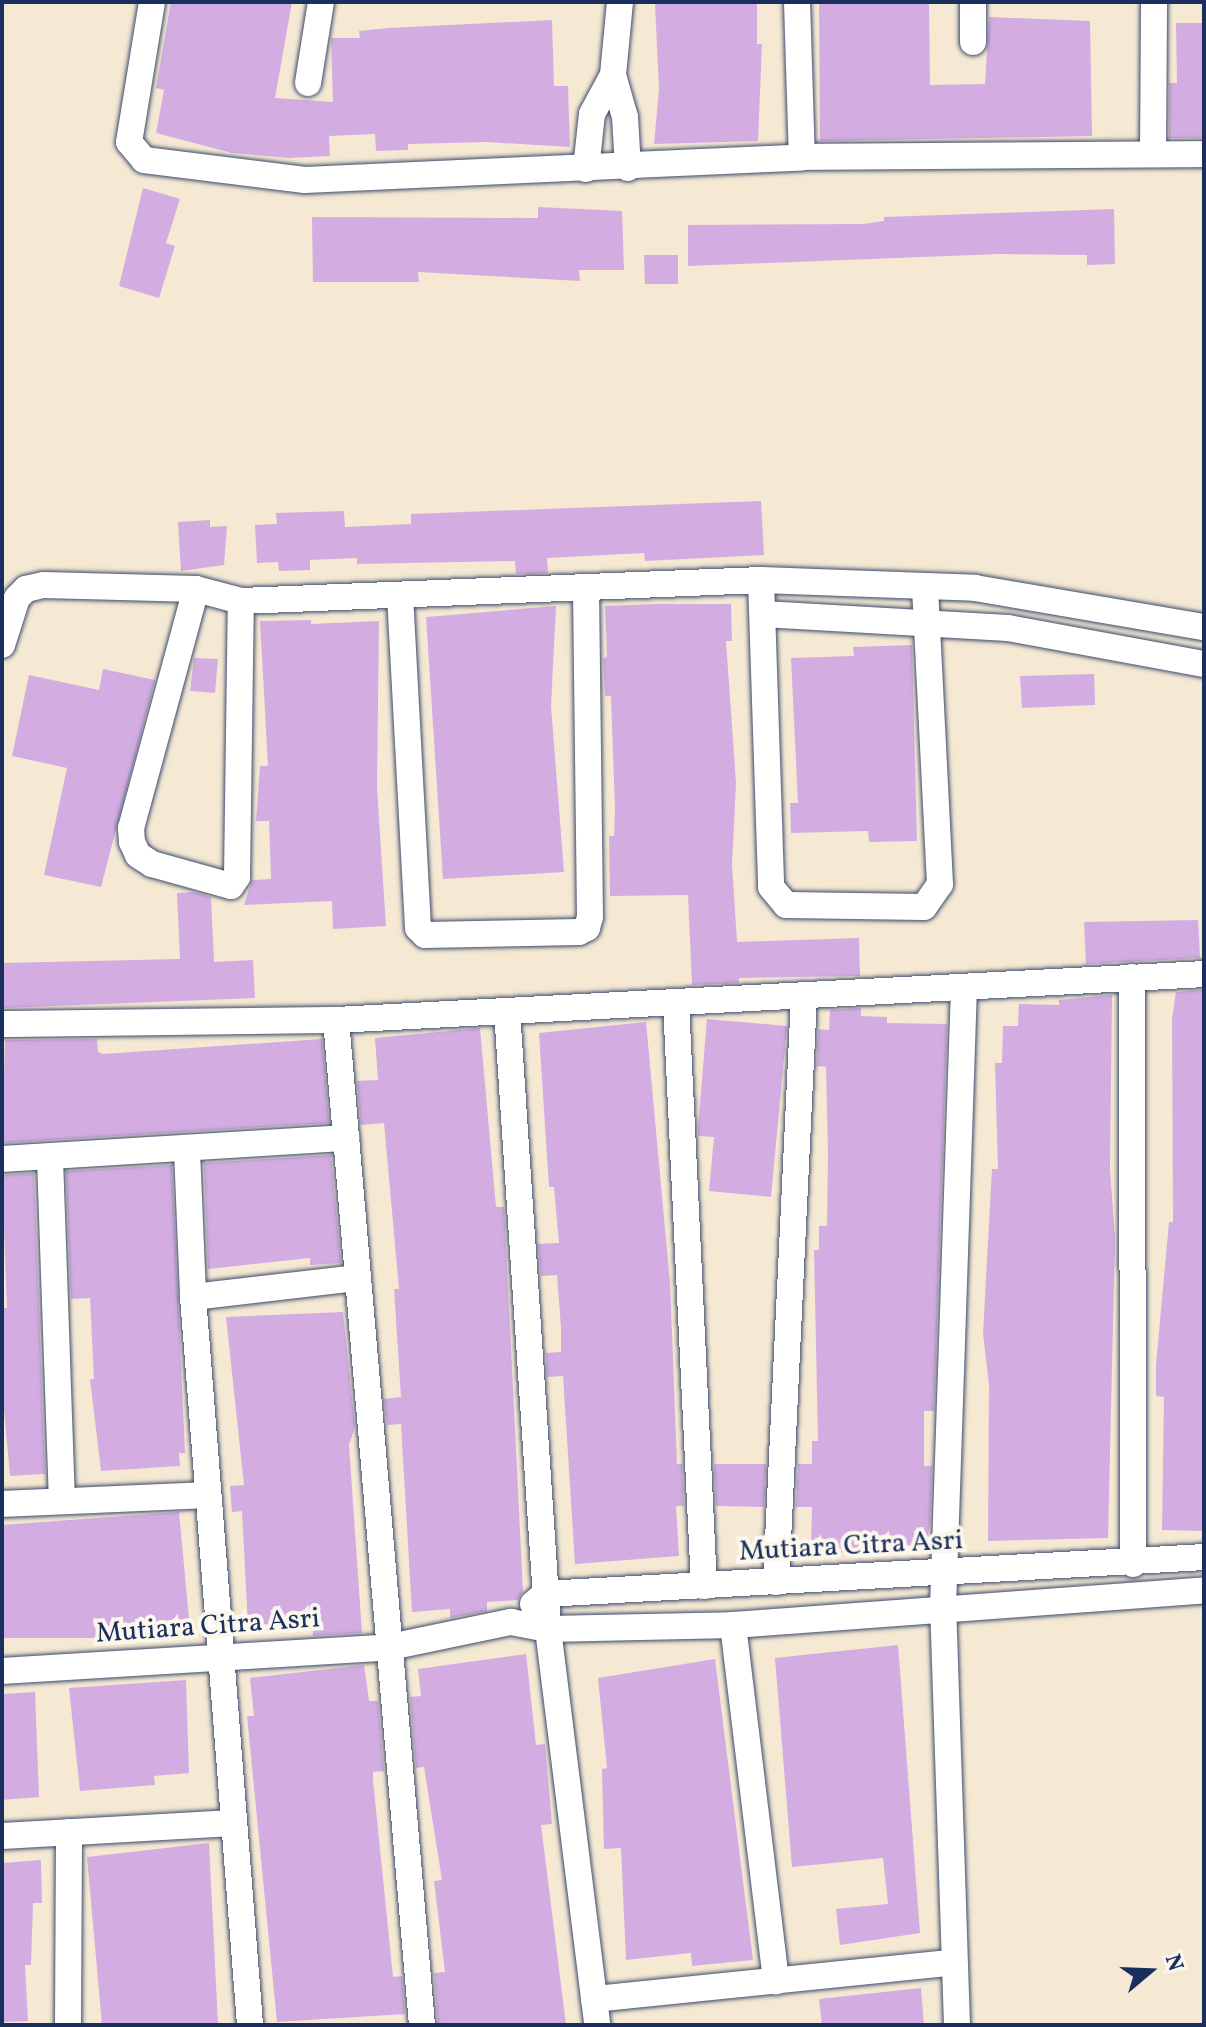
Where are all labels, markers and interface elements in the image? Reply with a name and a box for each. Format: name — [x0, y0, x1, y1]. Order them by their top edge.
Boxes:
street label: Mutiara Citra Asri — [738, 1524, 964, 1570]
street label: Mutiara Citra Asri — [95, 1602, 321, 1652]
north arrow — [1110, 1931, 1190, 2011]
text: N — [1156, 1950, 1190, 1976]

